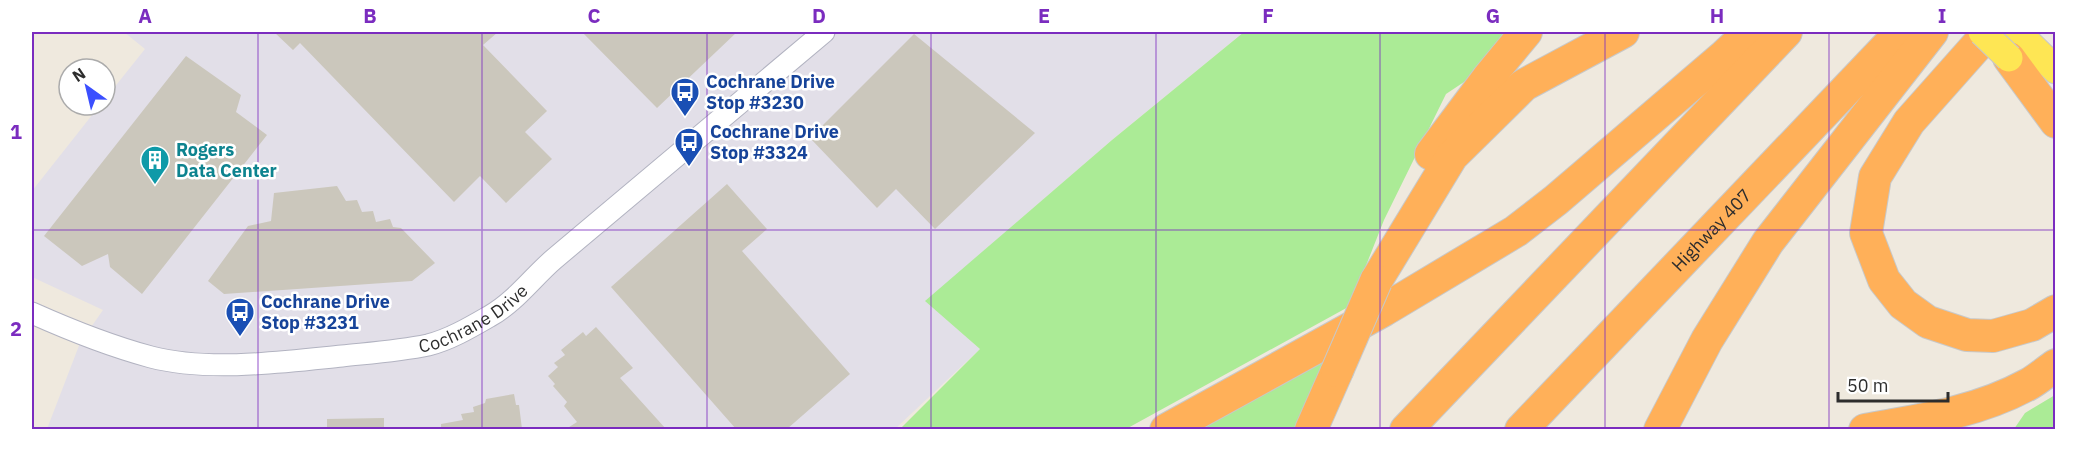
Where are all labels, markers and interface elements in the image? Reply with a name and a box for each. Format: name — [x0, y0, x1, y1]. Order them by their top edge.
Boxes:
text: A — [138, 2, 152, 29]
text: B — [363, 2, 377, 29]
text: C — [587, 2, 601, 29]
text: D — [812, 2, 826, 29]
text: E — [1038, 2, 1050, 29]
text: F — [1262, 2, 1274, 29]
text: G — [1486, 2, 1500, 29]
text: H — [1710, 2, 1724, 29]
text: I — [1938, 2, 1946, 29]
north arrow — [57, 57, 117, 117]
text: N — [68, 63, 89, 86]
place label: Cochrane Drive Stop #3230 — [706, 70, 835, 114]
bus stop icon: Cochrane Drive Stop #3230 — [669, 76, 701, 118]
text: 1 — [10, 118, 22, 145]
place label: Cochrane Drive Stop #3324 — [710, 120, 839, 164]
bus stop icon: Cochrane Drive Stop #3324 — [673, 126, 705, 168]
place label: Rogers Data Center — [176, 138, 277, 182]
building icon: Rogers Data Center — [139, 144, 171, 186]
street label: Highway 407 — [1666, 184, 1756, 276]
street label: Cochrane Drive — [417, 279, 533, 358]
place label: Cochrane Drive Stop #3231 — [261, 290, 390, 334]
bus stop icon: Cochrane Drive Stop #3231 — [224, 296, 256, 338]
text: 2 — [10, 315, 22, 342]
scale bar — [1838, 365, 1948, 403]
text: 50 m — [1847, 374, 1889, 397]

